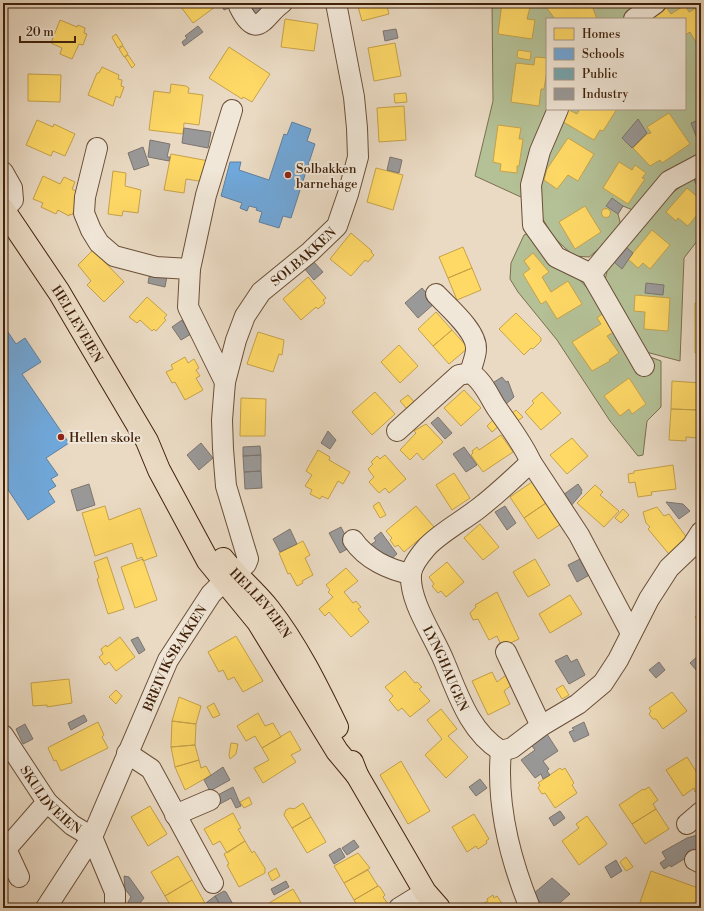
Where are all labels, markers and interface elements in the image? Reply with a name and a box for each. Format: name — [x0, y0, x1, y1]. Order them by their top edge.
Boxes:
scale bar — [20, 18, 75, 44]
legend — [546, 18, 686, 110]
text: 20 m — [26, 25, 54, 40]
text: Homes — [582, 27, 620, 42]
text: Schools — [582, 47, 624, 62]
text: Public — [582, 67, 618, 82]
text: Industry — [582, 87, 629, 102]
place label: Solbakken barnehage — [296, 161, 358, 192]
marker: Solbakken barnehage — [283, 170, 293, 180]
street label: SOLBAKKEN — [268, 224, 340, 290]
street label: HELLEVEIEN — [48, 283, 106, 366]
place label: Hellen skole — [69, 430, 141, 446]
marker: Hellen skole — [56, 432, 66, 442]
street label: HELLEVEIEN — [226, 565, 294, 642]
street label: BREIVIKSBAKKEN — [140, 602, 211, 715]
street label: LYNGHAUGEN — [419, 623, 472, 714]
street label: SKULDVEIEN — [16, 763, 84, 838]

